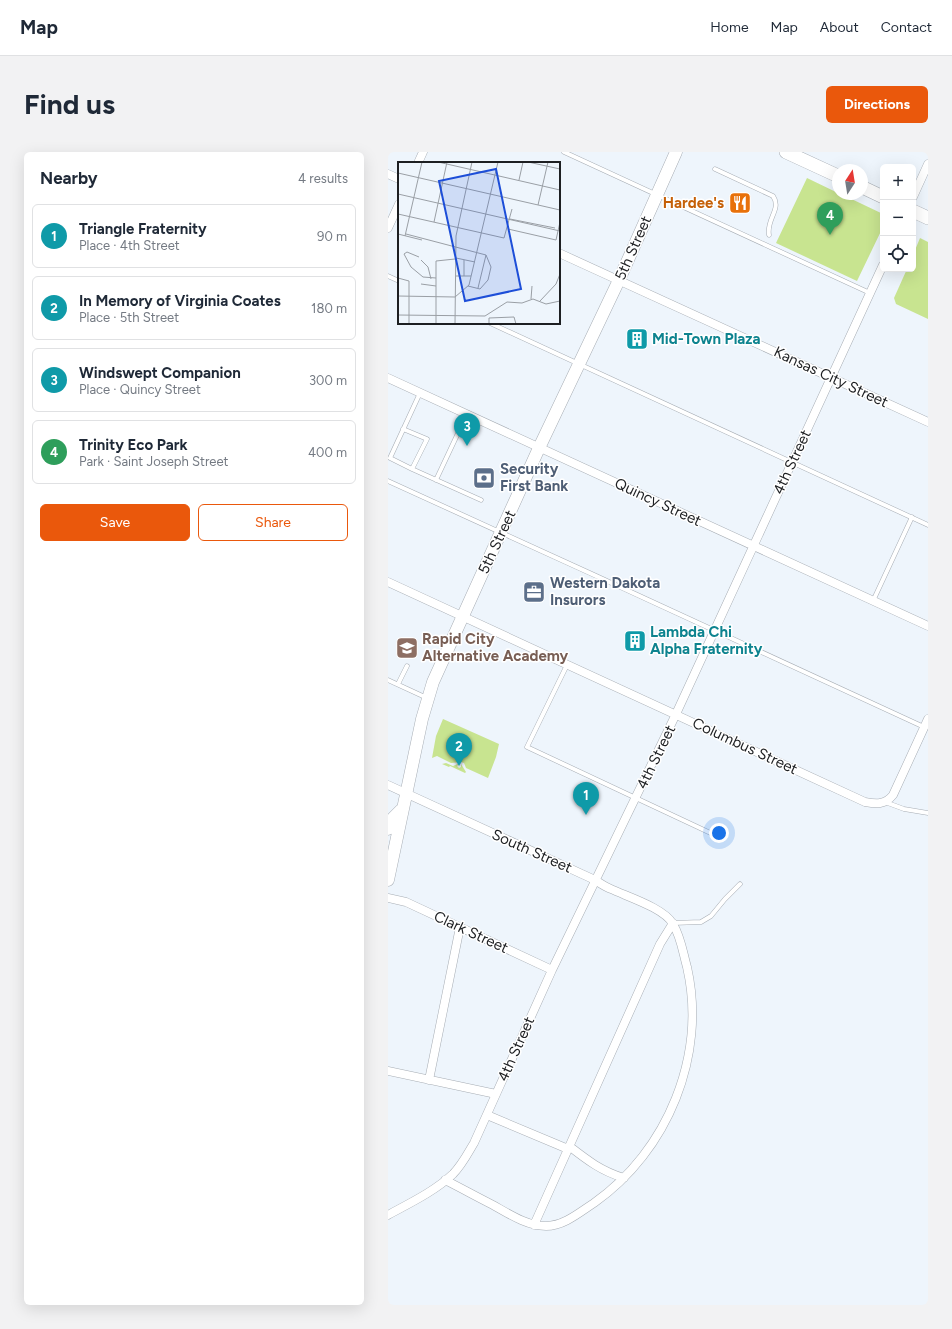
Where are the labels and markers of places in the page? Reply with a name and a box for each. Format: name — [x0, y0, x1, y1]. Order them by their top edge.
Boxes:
restaurant icon: Hardee's — [727, 190, 753, 216]
place label: Hardee's — [663, 194, 724, 212]
pin: 4 — [817, 202, 843, 235]
building icon: Mid-Town Plaza — [624, 326, 650, 352]
place label: Mid-Town Plaza — [652, 330, 760, 348]
pin: 3 — [454, 413, 480, 446]
place label: Security First Bank — [500, 460, 568, 495]
bank icon: Security First Bank — [471, 465, 497, 491]
place label: Western Dakota Insurors — [550, 574, 660, 609]
office icon: Western Dakota Insurors — [521, 579, 547, 605]
place label: Lambda Chi Alpha Fraternity — [650, 623, 763, 658]
building icon: Lambda Chi Alpha Fraternity — [622, 628, 648, 654]
place label: Rapid City Alternative Academy — [422, 630, 569, 665]
school or university icon: Rapid City Alternative Academy — [394, 635, 420, 661]
pin: 2 — [446, 733, 472, 766]
pin: 1 — [573, 782, 599, 815]

